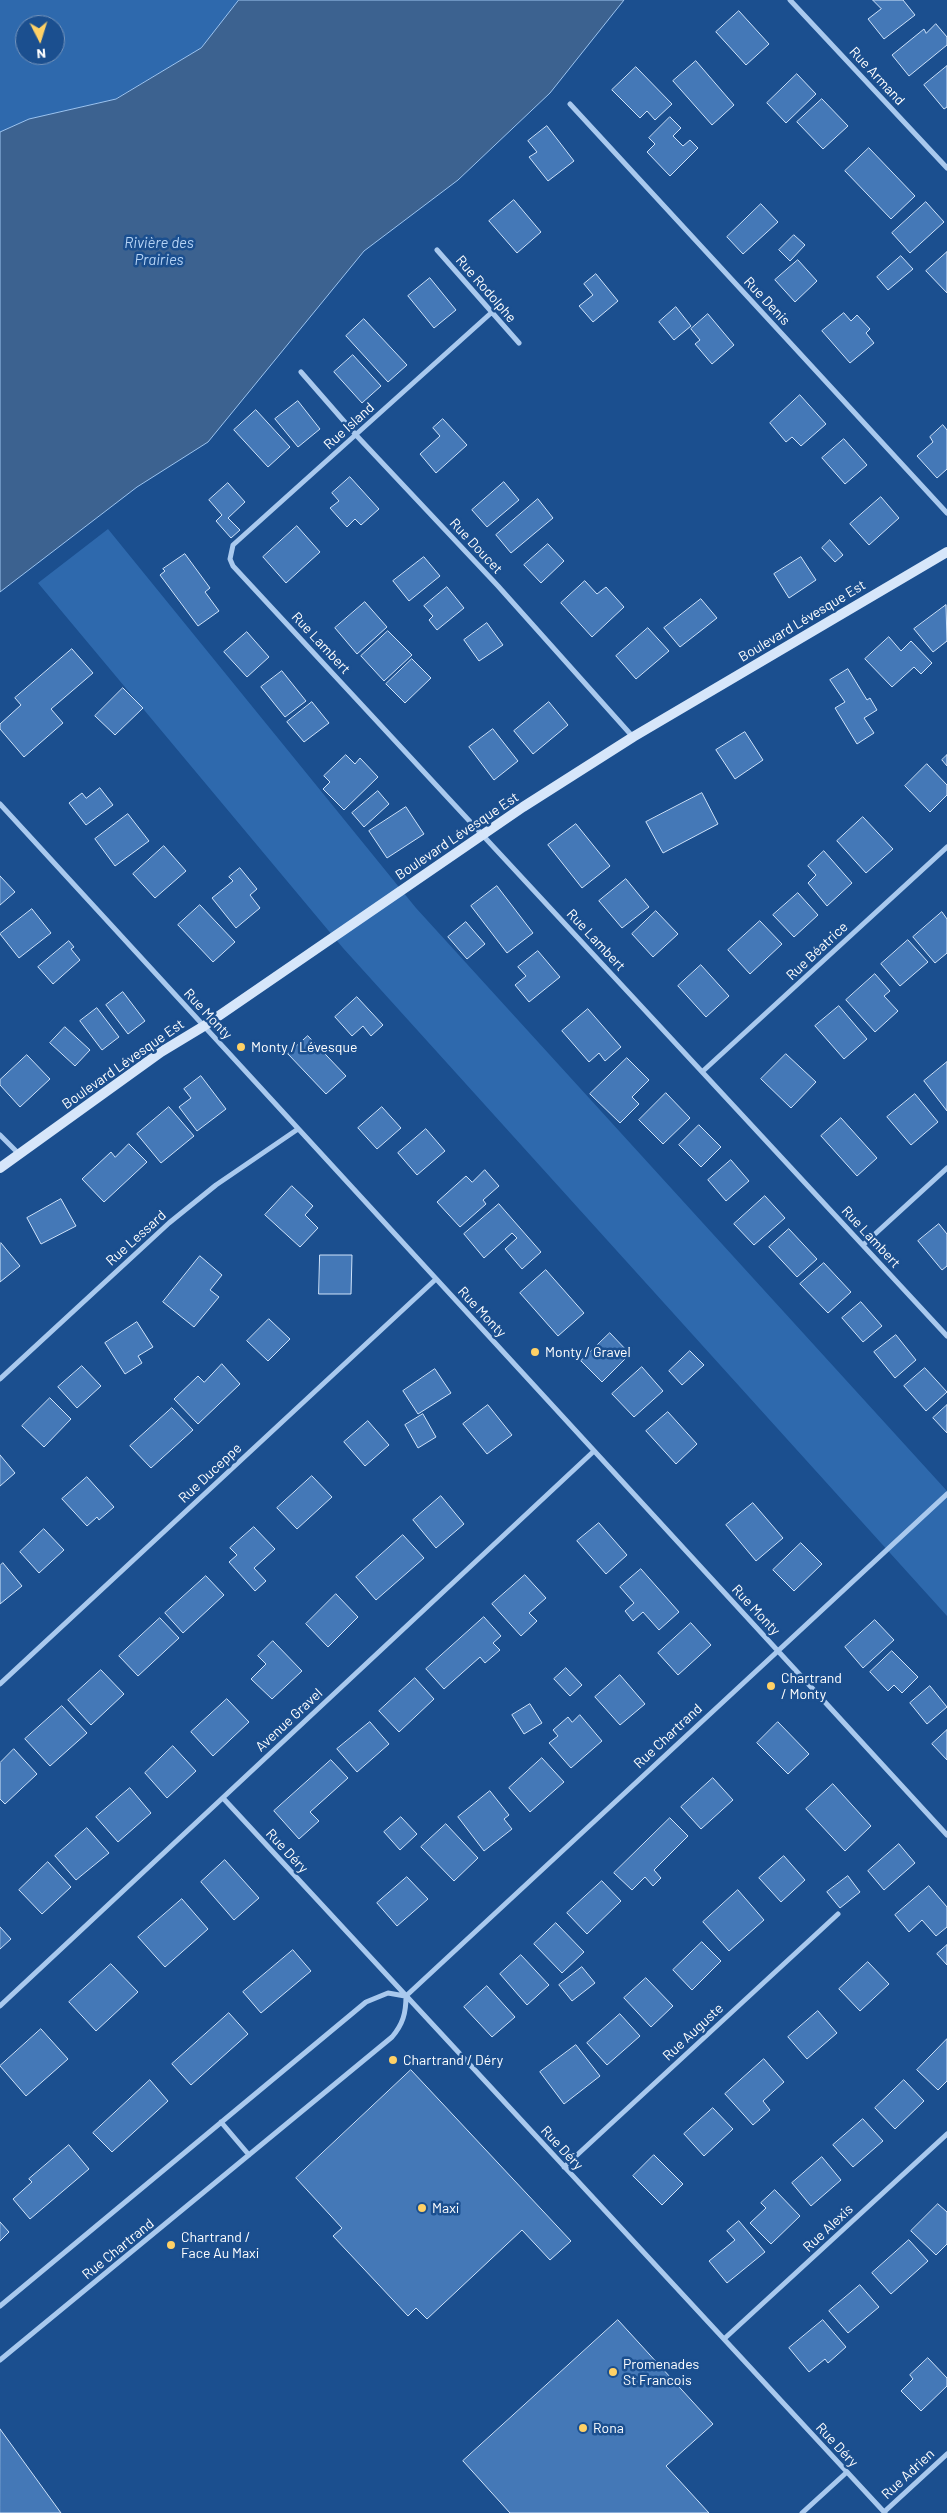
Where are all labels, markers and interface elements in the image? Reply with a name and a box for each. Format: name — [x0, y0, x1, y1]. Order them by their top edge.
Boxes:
north arrow — [15, 15, 65, 65]
street label: Rue Armand — [846, 43, 908, 109]
text: N — [36, 46, 47, 63]
water label: Rivière des Prairies — [124, 234, 194, 269]
street label: Rue Rodolphe — [452, 252, 520, 326]
street label: Rue Denis — [740, 273, 794, 329]
street label: Rue Island — [320, 399, 378, 453]
street label: Rue Doucet — [446, 515, 506, 577]
street label: Boulevard Lévesque Est — [736, 576, 868, 666]
street label: Rue Lambert — [288, 609, 354, 677]
street label: Boulevard Lévesque Est — [392, 788, 522, 884]
street label: Rue Lambert — [563, 906, 629, 974]
street label: Rue Béatrice — [783, 918, 851, 984]
street label: Rue Monty — [180, 985, 236, 1043]
street label: Boulevard Lévesque Est — [59, 1016, 187, 1112]
place label: Monty / Lévesque — [251, 1039, 357, 1055]
marker: Monty / Lévesque — [235, 1041, 247, 1053]
street label: Rue Lambert — [838, 1203, 904, 1271]
street label: Rue Lessard — [103, 1207, 169, 1269]
street label: Rue Monty — [454, 1283, 510, 1341]
place label: Monty / Gravel — [545, 1344, 631, 1360]
marker: Monty / Gravel — [529, 1346, 541, 1358]
street label: Rue Duceppe — [175, 1440, 245, 1506]
street label: Rue Monty — [728, 1581, 784, 1639]
place label: Chartrand / Monty — [781, 1670, 842, 1702]
marker: Chartrand / Monty — [765, 1680, 777, 1692]
street label: Avenue Gravel — [252, 1685, 326, 1755]
street label: Rue Chartrand — [630, 1700, 706, 1772]
street label: Rue Déry — [262, 1825, 312, 1877]
street label: Rue Auguste — [659, 2000, 727, 2064]
place label: Chartrand / Déry — [403, 2052, 503, 2068]
marker: Chartrand / Déry — [387, 2054, 399, 2066]
street label: Rue Déry — [537, 2122, 587, 2174]
place label: Maxi — [432, 2200, 459, 2216]
street label: Rue Alexis — [799, 2201, 857, 2255]
marker: Maxi — [416, 2202, 428, 2214]
street label: Rue Chartrand — [79, 2215, 157, 2283]
place label: Chartrand / Face Au Maxi — [181, 2229, 259, 2262]
marker: Chartrand / Face Au Maxi — [165, 2239, 177, 2251]
place label: Promenades St Francois — [623, 2356, 699, 2388]
marker: Promenades St Francois — [607, 2366, 619, 2378]
street label: Rue Déry — [812, 2419, 862, 2471]
place label: Rona — [593, 2420, 624, 2436]
marker: Rona — [577, 2422, 589, 2434]
street label: Rue Adrien — [878, 2445, 938, 2503]

